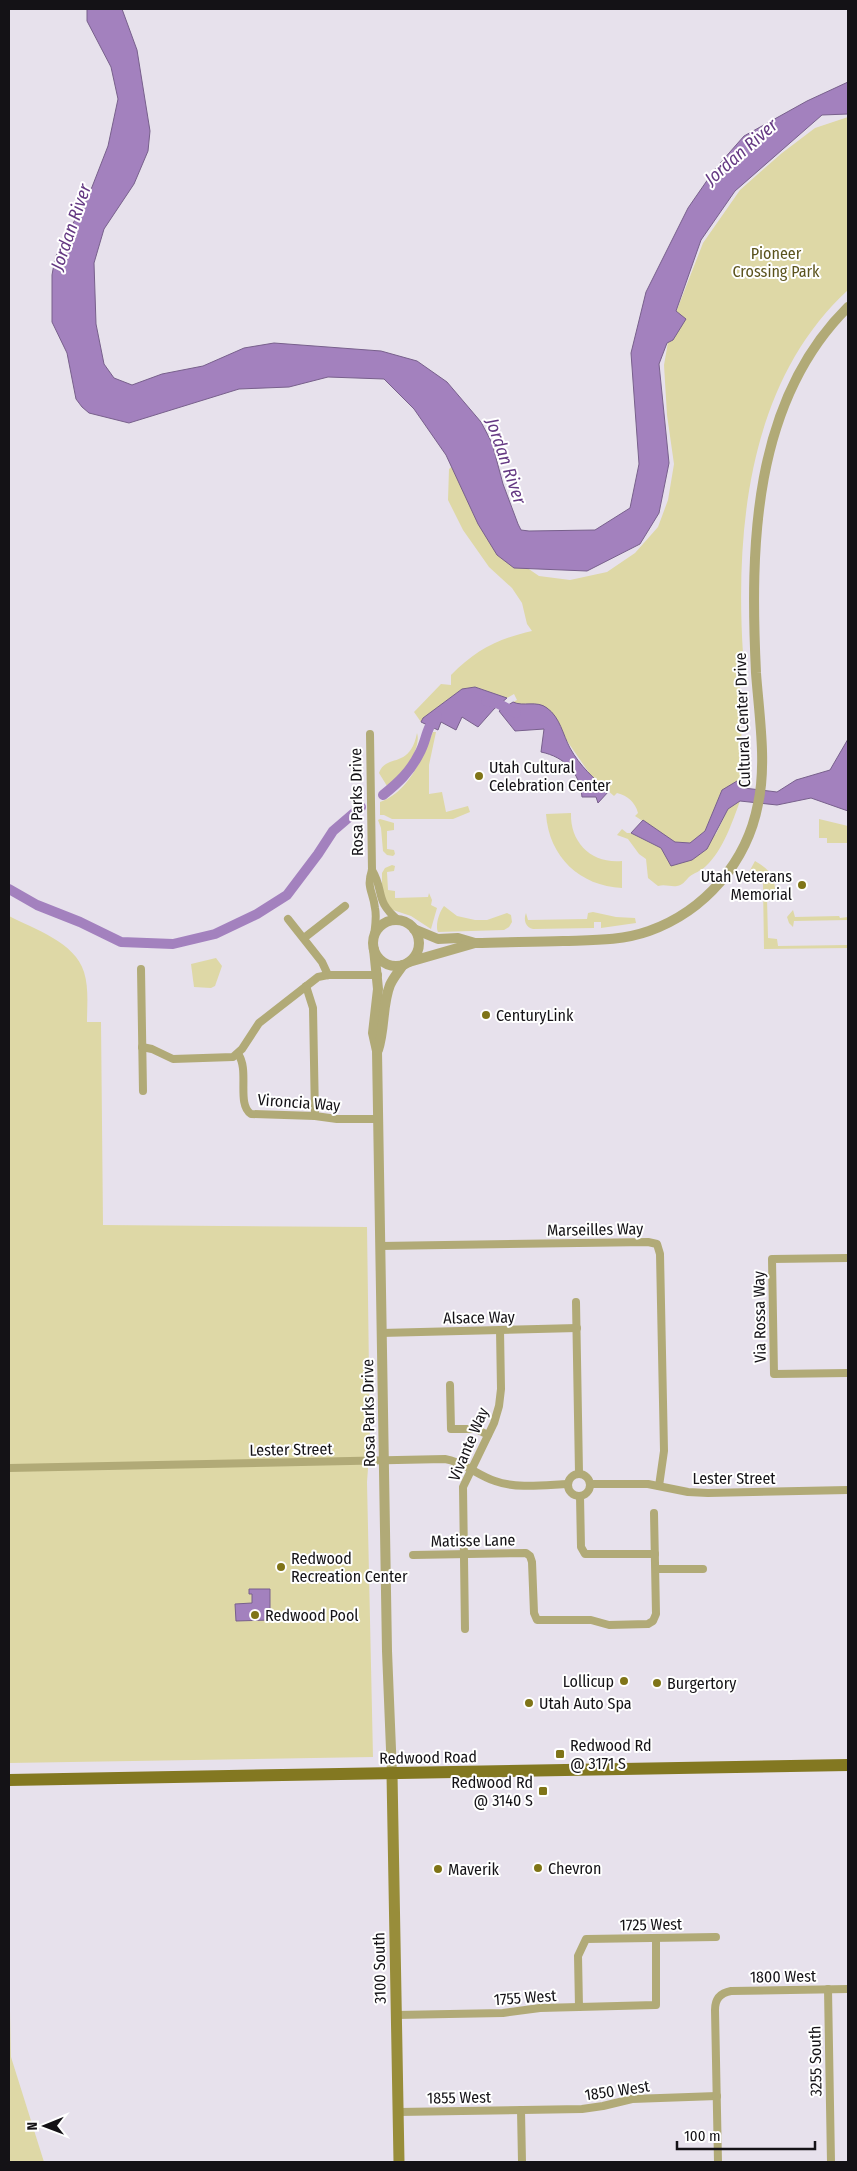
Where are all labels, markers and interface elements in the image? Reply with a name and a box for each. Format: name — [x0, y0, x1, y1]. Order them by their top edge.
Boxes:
water label: Jordan River — [699, 114, 783, 190]
water label: Jordan River — [46, 180, 96, 274]
park label: Pioneer Crossing Park — [732, 244, 820, 281]
water label: Jordan River — [481, 414, 531, 508]
street label: Cultural Center Drive — [731, 652, 754, 788]
street label: Rosa Parks Drive — [346, 748, 367, 856]
place label: Utah Cultural Celebration Center — [489, 758, 611, 795]
marker: Utah Cultural Celebration Center — [473, 770, 485, 782]
place label: Utah Veterans Memorial — [701, 867, 792, 904]
marker: Utah Veterans Memorial — [796, 879, 808, 891]
place label: CenturyLink — [496, 1006, 574, 1025]
marker: CenturyLink — [480, 1009, 492, 1021]
street label: Vironcia Way — [257, 1090, 342, 1115]
street label: Marseilles Way — [547, 1219, 644, 1240]
street label: Via Rossa Way — [749, 1270, 770, 1363]
street label: Alsace Way — [443, 1307, 516, 1328]
street label: Rosa Parks Drive — [358, 1359, 379, 1467]
street label: Vivante Way — [444, 1404, 493, 1484]
street label: Lester Street — [249, 1439, 333, 1460]
street label: Lester Street — [692, 1469, 776, 1488]
street label: Matisse Lane — [430, 1530, 516, 1551]
place label: Redwood Recreation Center — [291, 1549, 408, 1586]
marker: Redwood Recreation Center — [275, 1561, 287, 1573]
place label: Redwood Pool — [265, 1606, 359, 1625]
marker: Redwood Pool — [249, 1609, 261, 1621]
place label: Lollicup — [563, 1672, 614, 1691]
place label: Burgertory — [667, 1674, 737, 1693]
marker: Lollicup — [618, 1675, 630, 1687]
marker: Burgertory — [651, 1677, 663, 1689]
place label: Utah Auto Spa — [539, 1694, 632, 1713]
marker: Utah Auto Spa — [523, 1697, 535, 1709]
place label: Redwood Rd @ 3171 S — [570, 1736, 652, 1773]
street label: Redwood Road — [379, 1747, 477, 1768]
marker: Redwood Rd @ 3171 S — [554, 1748, 566, 1760]
place label: Redwood Rd @ 3140 S — [451, 1773, 533, 1810]
marker: Redwood Rd @ 3140 S — [537, 1785, 549, 1797]
place label: Chevron — [548, 1859, 601, 1878]
place label: Maverik — [448, 1860, 500, 1879]
marker: Chevron — [532, 1862, 544, 1874]
marker: Maverik — [432, 1863, 444, 1875]
street label: 1725 West — [620, 1914, 683, 1935]
street label: 3100 South — [369, 1932, 390, 2004]
street label: 1800 West — [750, 1966, 817, 1987]
street label: 1755 West — [493, 1986, 558, 2009]
street label: 3255 South — [805, 2025, 826, 2097]
street label: 1850 West — [583, 2076, 652, 2104]
street label: 1855 West — [427, 2087, 492, 2108]
north arrow — [20, 2101, 70, 2151]
scale bar — [677, 2118, 814, 2150]
text: N — [24, 2122, 41, 2131]
text: 100 m — [684, 2127, 721, 2145]

